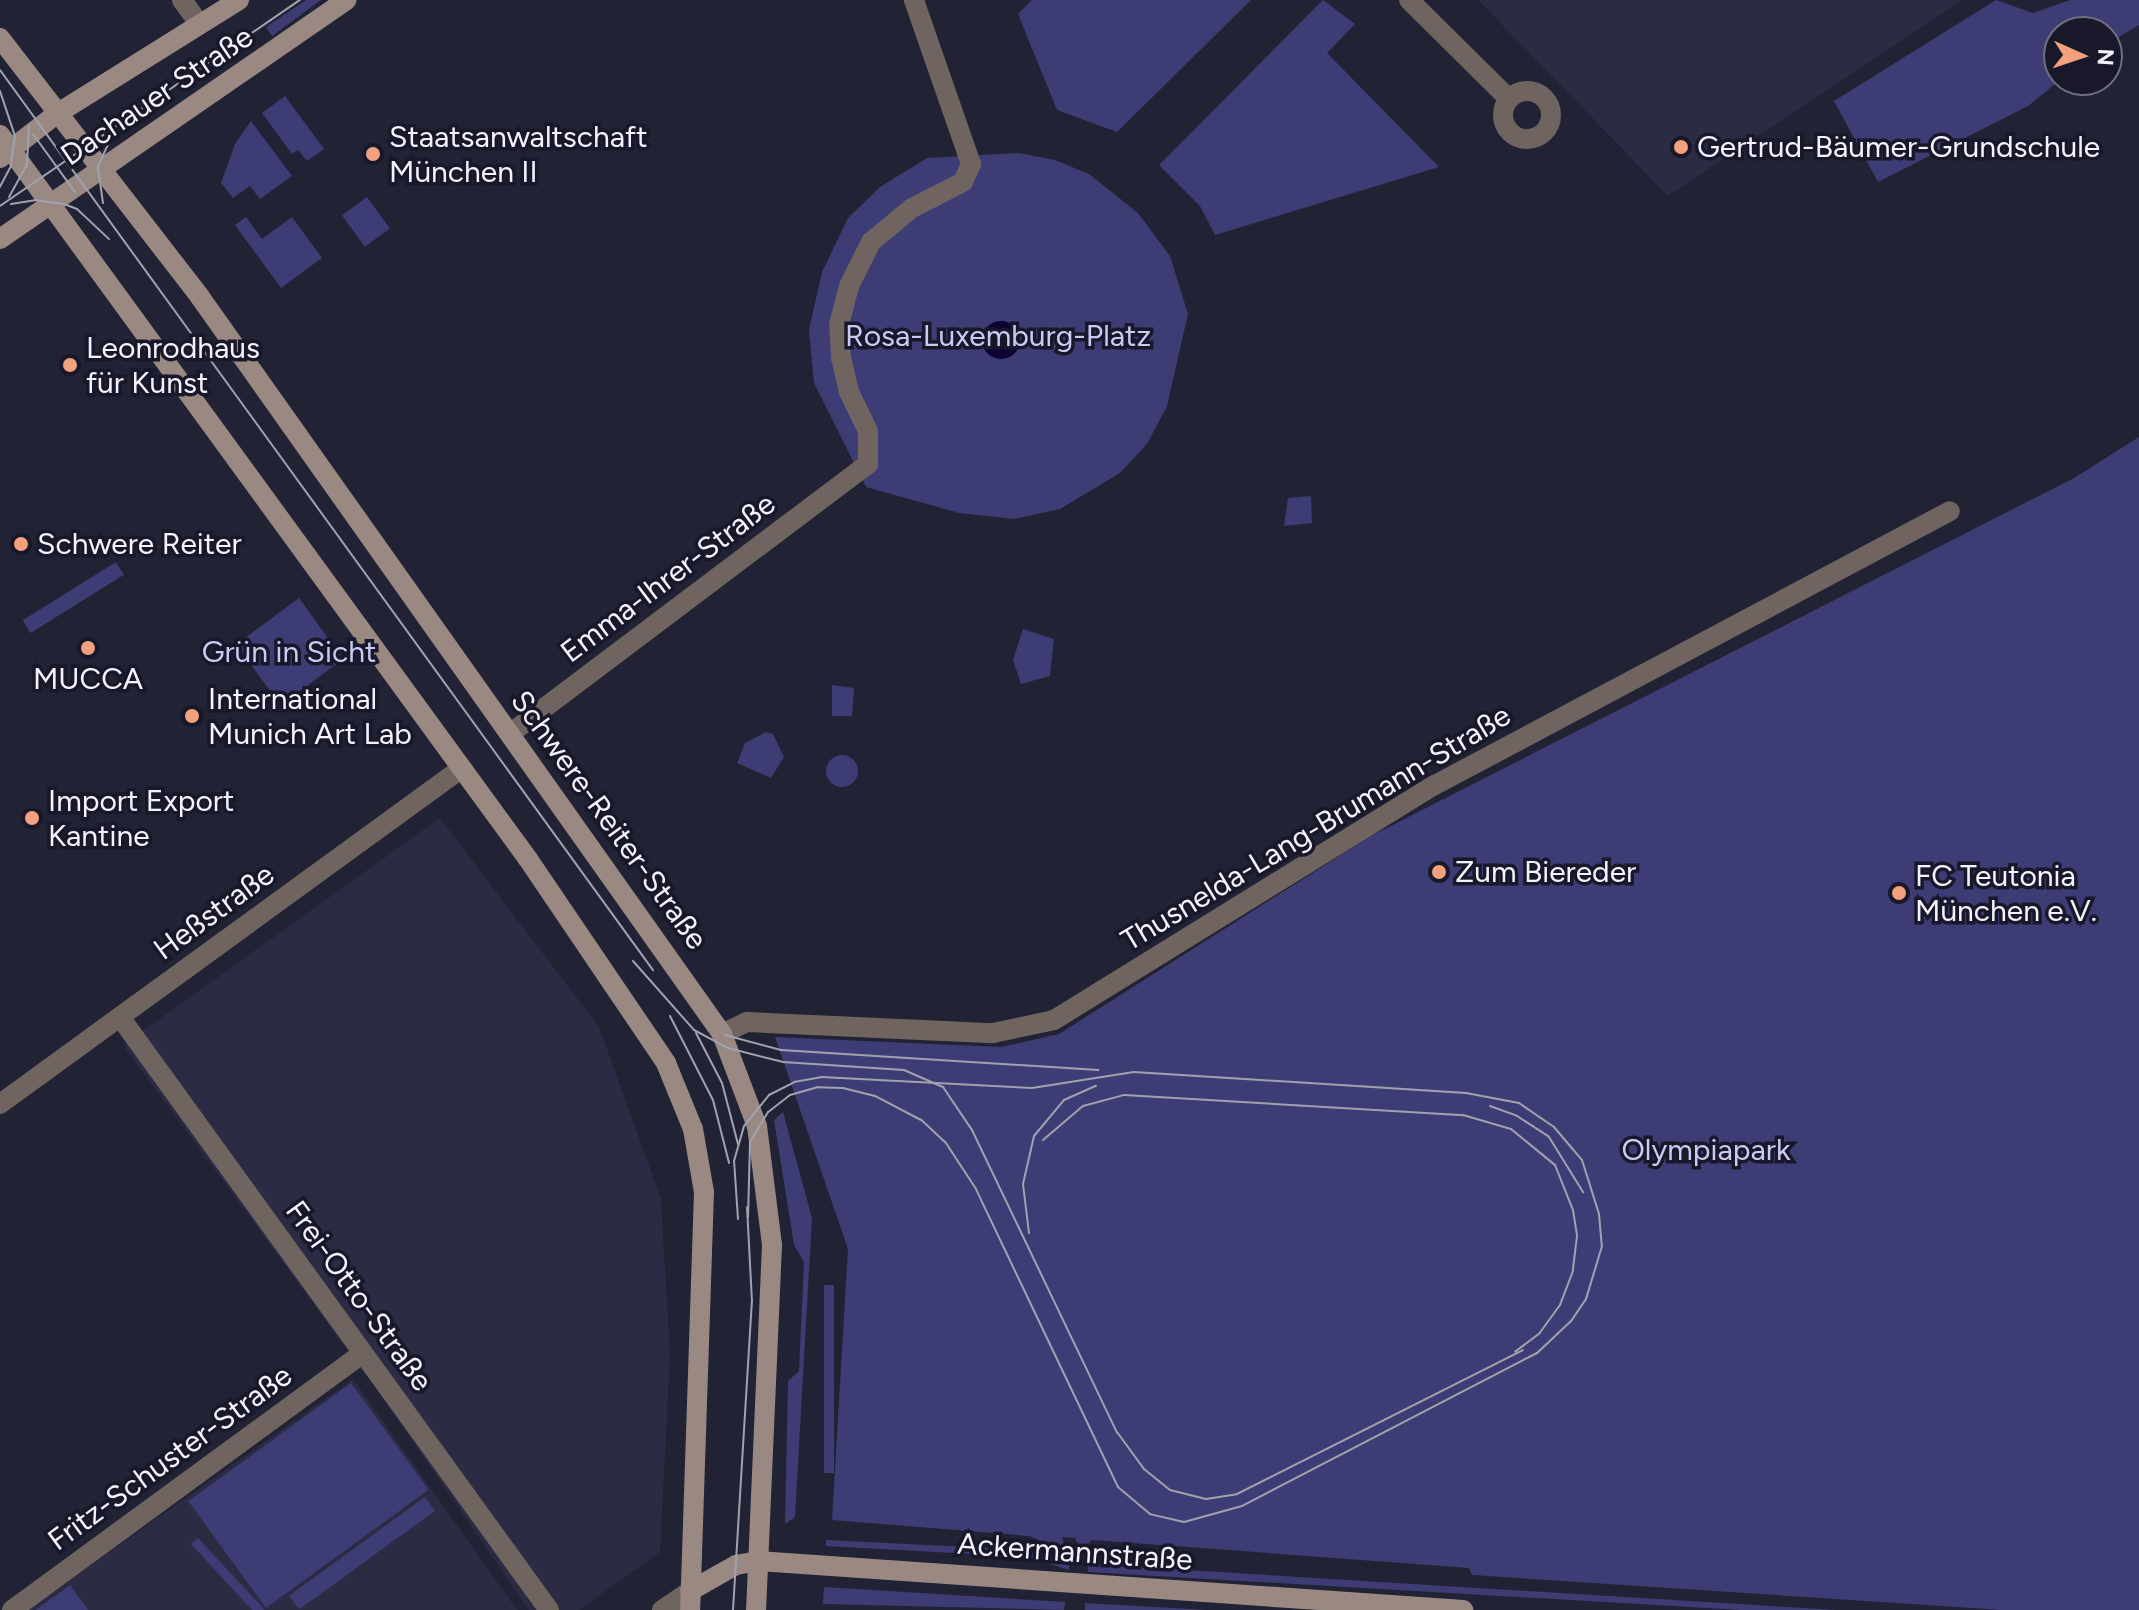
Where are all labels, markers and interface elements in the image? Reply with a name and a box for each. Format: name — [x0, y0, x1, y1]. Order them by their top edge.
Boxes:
north arrow — [2043, 16, 2123, 96]
street label: Dachauer Straße — [54, 19, 260, 173]
text: N — [2092, 48, 2119, 66]
place label: Staatsanwaltschaft München II — [389, 119, 647, 190]
place label: Gertrud-Bäumer-Grundschule — [1697, 129, 2100, 165]
marker: Gertrud-Bäumer-Grundschule — [1672, 138, 1690, 156]
marker: Staatsanwaltschaft München II — [364, 145, 382, 163]
park label: Rosa-Luxemburg-Platz — [845, 318, 1151, 354]
place label: Leonrodhaus für Kunst — [86, 330, 260, 400]
marker: Leonrodhaus für Kunst — [61, 356, 79, 374]
street label: Emma-Ihrer-Straße — [554, 486, 782, 670]
place label: Schwere Reiter — [37, 526, 242, 562]
marker: Schwere Reiter — [12, 535, 30, 553]
park label: Grün in Sicht — [202, 634, 376, 670]
marker: MUCCA — [79, 639, 97, 657]
place label: MUCCA — [33, 661, 143, 697]
place label: International Munich Art Lab — [208, 681, 412, 752]
street label: Schwere-Reiter-Straße — [503, 684, 715, 956]
street label: Thusnelda-Lang-Brumann-Straße — [1115, 697, 1517, 959]
marker: International Munich Art Lab — [183, 707, 201, 725]
place label: Import Export Kantine — [48, 783, 234, 854]
marker: Import Export Kantine — [23, 809, 41, 827]
place label: Zum Biereder — [1455, 854, 1636, 890]
street label: Heßstraße — [147, 856, 281, 968]
place label: FC Teutonia München e.V. — [1915, 858, 2097, 928]
marker: Zum Biereder — [1430, 863, 1448, 881]
marker: FC Teutonia München e.V. — [1890, 884, 1908, 902]
park label: Olympiapark — [1622, 1132, 1790, 1168]
street label: Frei-Otto-Straße — [278, 1194, 440, 1398]
street label: Fritz-Schuster-Straße — [41, 1357, 299, 1559]
street label: Ackermannstraße — [956, 1526, 1194, 1578]

